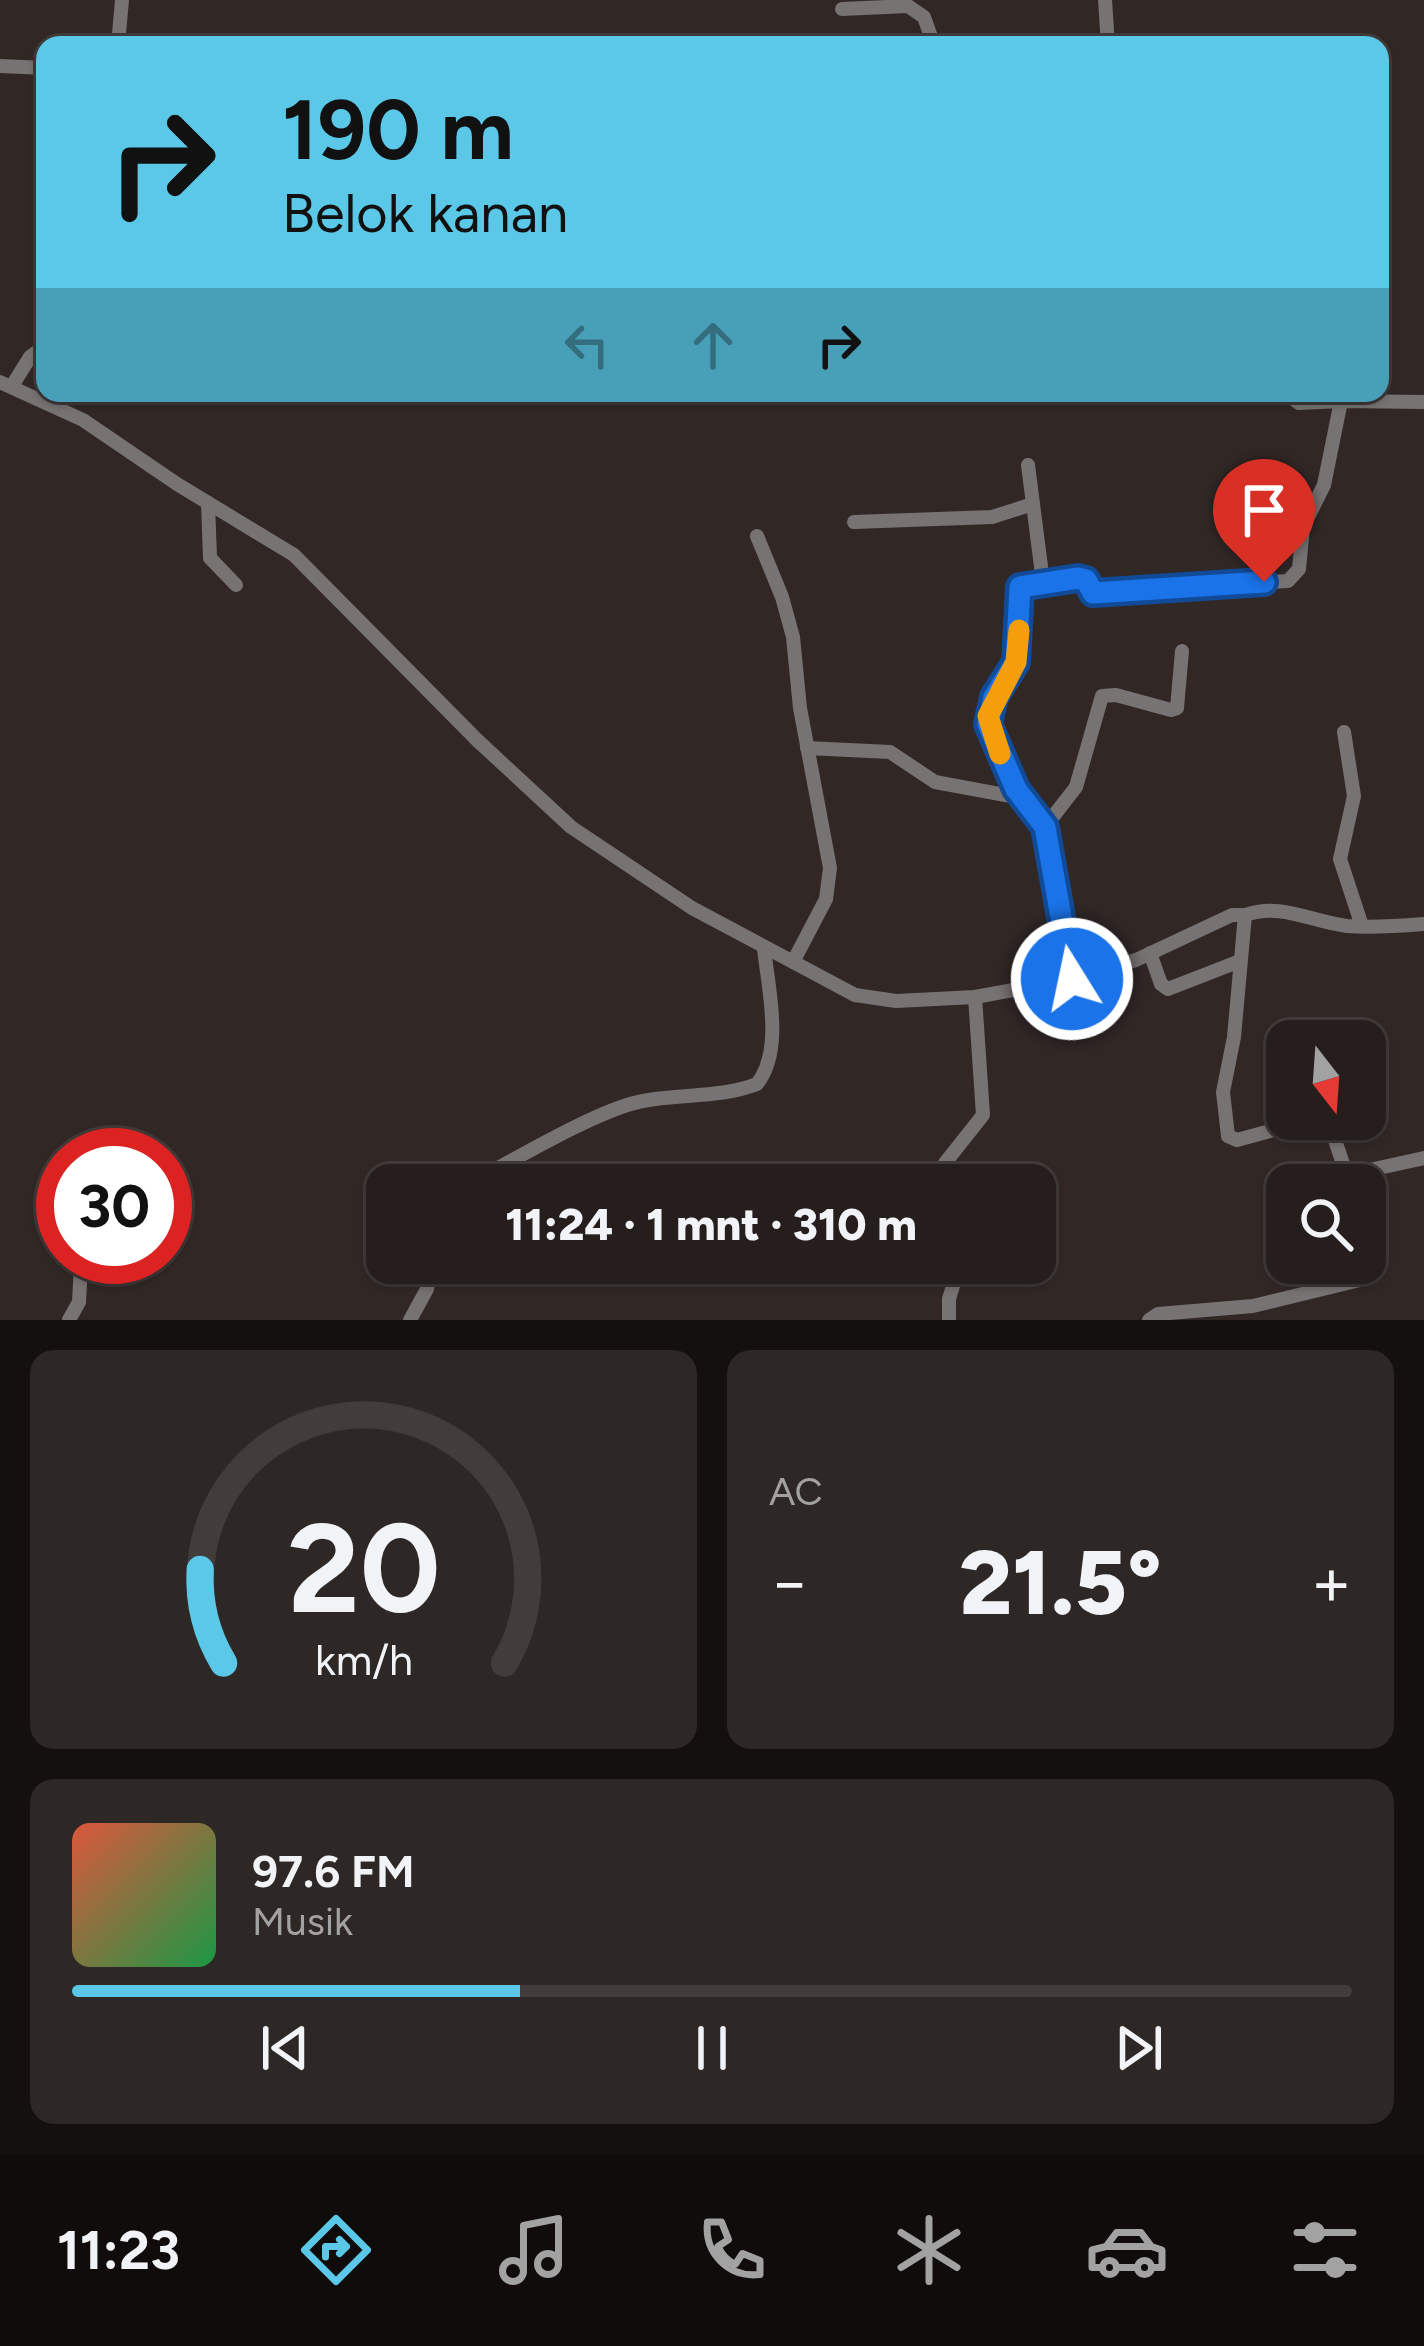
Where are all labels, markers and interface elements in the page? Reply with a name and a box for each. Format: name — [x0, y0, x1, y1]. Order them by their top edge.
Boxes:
text: 190 m — [282, 79, 514, 180]
icon: right — [84, 84, 240, 240]
text: Belok kanan — [282, 181, 568, 246]
icon: left — [554, 312, 620, 378]
icon: ahead — [680, 312, 746, 378]
icon: right — [806, 312, 872, 378]
pin — [1213, 459, 1315, 582]
icon: arrive — [1231, 477, 1297, 543]
position arrow — [1009, 916, 1135, 1042]
north arrow — [1266, 1020, 1386, 1140]
map controls — [1266, 1020, 1386, 1284]
speed limit sign: 30 — [36, 1128, 192, 1284]
button: search — [1266, 1164, 1386, 1284]
text: 11:24 · 1 mnt · 310 m — [505, 1197, 917, 1251]
text: AC — [769, 1468, 823, 1515]
text: 20 — [287, 1493, 440, 1643]
text: 21.5° — [959, 1528, 1162, 1637]
text: − — [769, 1542, 810, 1622]
text: + — [1311, 1542, 1352, 1622]
text: km/h — [315, 1633, 412, 1685]
text: 97.6 FM — [252, 1844, 415, 1898]
text: Musik — [252, 1898, 353, 1945]
icon: previous — [252, 2015, 318, 2081]
icon: pause — [679, 2015, 745, 2081]
icon: next — [1106, 2015, 1172, 2081]
icon: directions — [294, 2208, 378, 2292]
icon: music — [492, 2208, 576, 2292]
icon: phone — [690, 2208, 774, 2292]
icon: climate — [887, 2208, 971, 2292]
icon: car — [1085, 2208, 1169, 2292]
icon: filters — [1283, 2208, 1367, 2292]
text: 11:23 — [57, 2218, 180, 2283]

